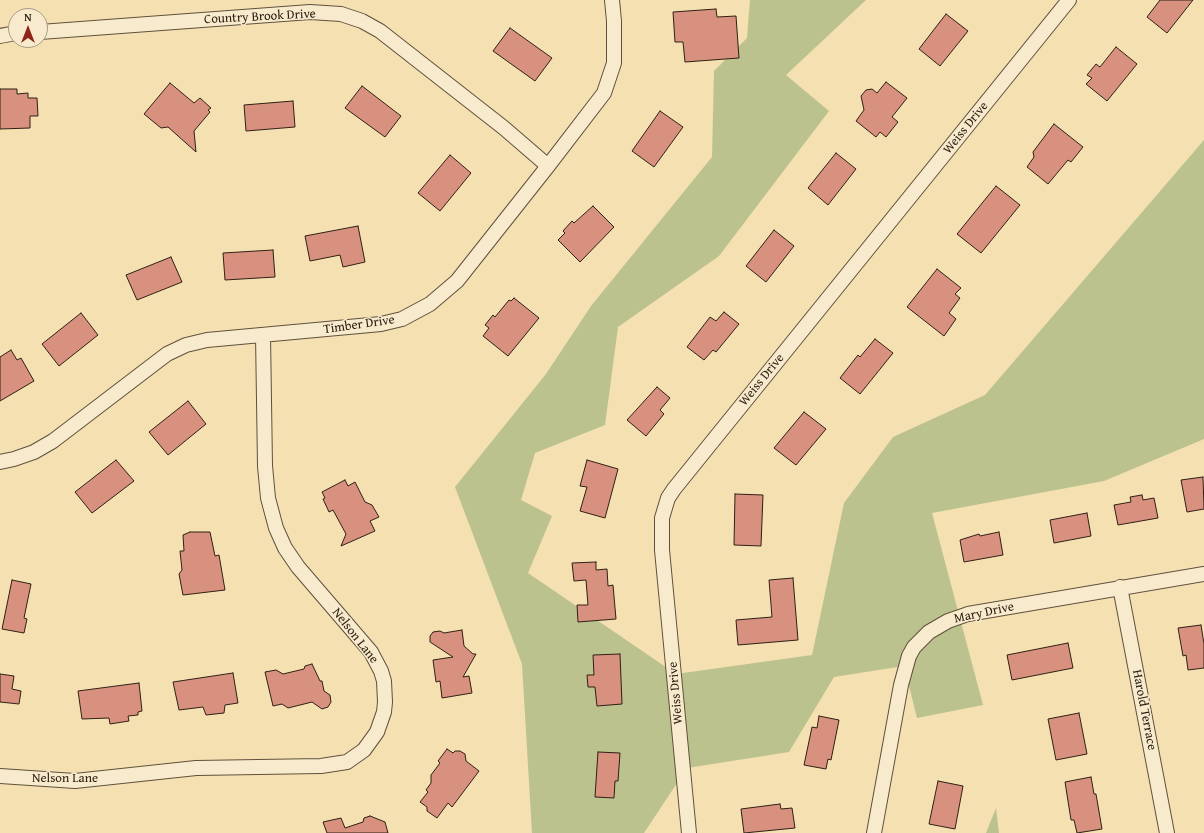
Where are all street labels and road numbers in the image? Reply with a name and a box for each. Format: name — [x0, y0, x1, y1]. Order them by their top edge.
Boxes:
street label: Country Brook Drive — [204, 6, 316, 28]
street label: Weiss Drive — [940, 99, 992, 157]
street label: Timber Drive — [322, 312, 396, 338]
street label: Weiss Drive — [736, 351, 788, 409]
street label: Mary Drive — [953, 599, 1015, 627]
street label: Nelson Lane — [329, 605, 381, 667]
street label: Weiss Drive — [665, 661, 687, 725]
street label: Harold Terrace — [1129, 669, 1159, 751]
street label: Nelson Lane — [32, 771, 98, 787]

